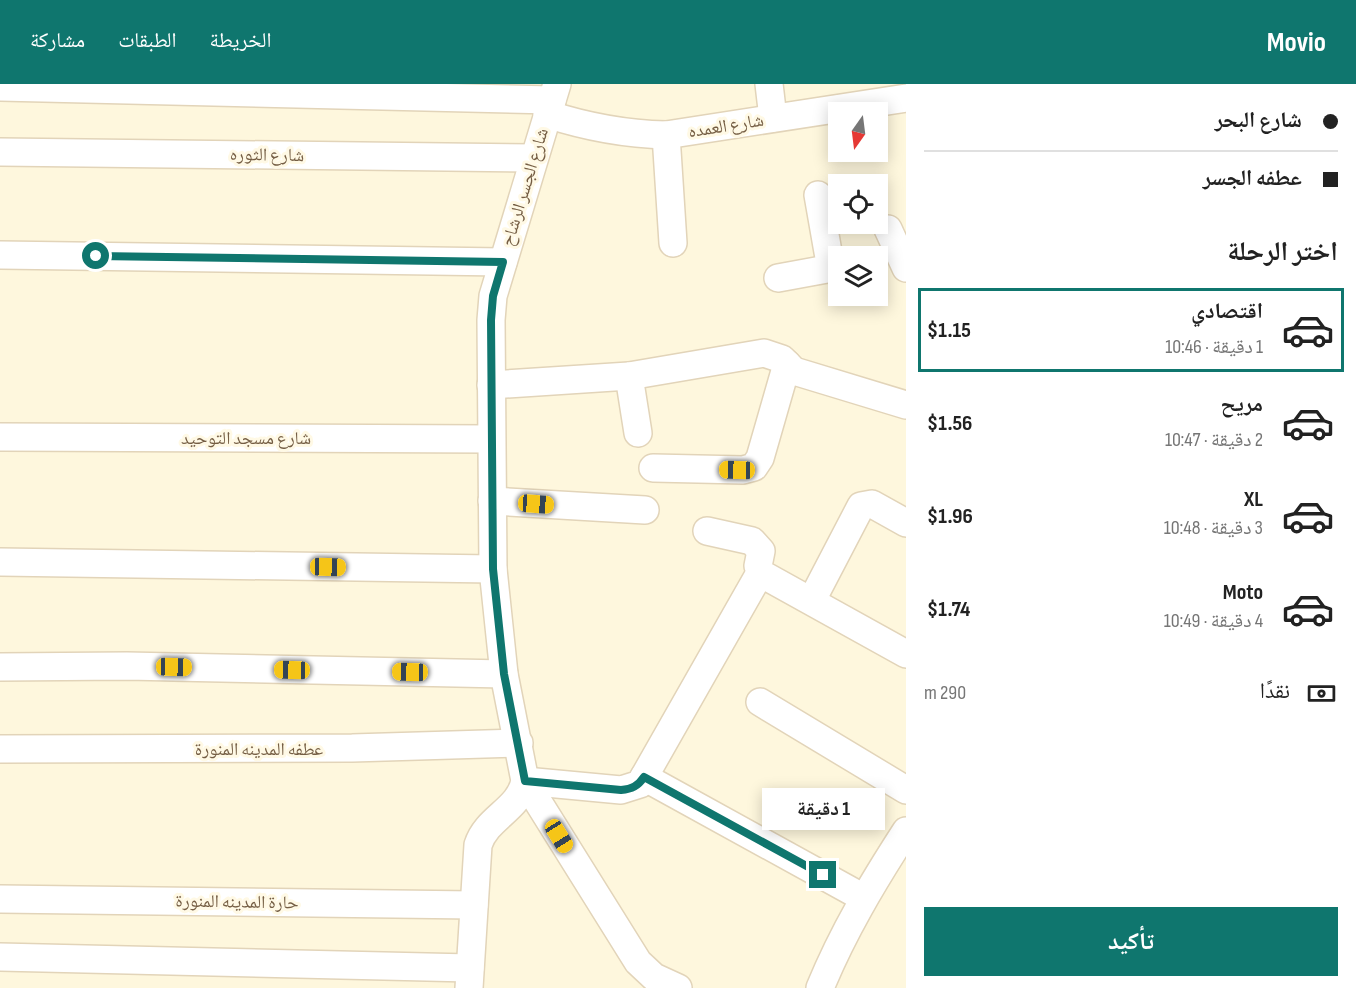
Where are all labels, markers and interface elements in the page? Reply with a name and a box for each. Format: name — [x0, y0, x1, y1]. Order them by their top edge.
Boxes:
text: Movio — [1267, 26, 1326, 59]
text: مشاركة — [30, 28, 85, 53]
text: الطبقات — [118, 28, 177, 53]
text: الخريطة — [210, 28, 271, 53]
north arrow — [828, 102, 888, 162]
map controls — [828, 102, 888, 306]
text: شارع البحر — [1215, 107, 1302, 134]
street label: شارع العمده — [687, 110, 765, 142]
street label: شارع الجسر الرشاح — [497, 125, 554, 249]
street label: شارع الثوره — [230, 144, 304, 166]
text: عطفه الجسر — [1203, 165, 1302, 192]
button: locate — [828, 174, 888, 234]
text: اختر الرحلة — [1227, 236, 1338, 268]
route start — [82, 242, 109, 269]
button: layers — [828, 246, 888, 306]
text: اقتصادي — [1191, 298, 1263, 325]
icon: car — [1281, 303, 1335, 357]
text: $1.15 — [927, 317, 971, 344]
text: 1 دقيقة · 10:46 — [1165, 335, 1263, 359]
text: مريح — [1220, 391, 1263, 418]
icon: car — [1281, 396, 1335, 450]
text: $1.56 — [927, 410, 972, 437]
street label: شارع مسجد التوحيد — [181, 428, 311, 449]
text: 2 دقيقة · 10:47 — [1165, 428, 1263, 452]
car — [719, 461, 755, 479]
text: XL — [1244, 486, 1263, 513]
icon: car — [1281, 489, 1335, 543]
car — [517, 494, 555, 514]
text: $1.96 — [927, 503, 973, 530]
text: 3 دقيقة · 10:48 — [1164, 516, 1263, 540]
car — [310, 558, 346, 576]
text: Moto — [1223, 579, 1263, 606]
icon: car — [1281, 582, 1335, 636]
text: $1.74 — [927, 596, 970, 623]
text: 4 دقيقة · 10:49 — [1164, 609, 1263, 633]
car — [156, 658, 192, 676]
car — [274, 661, 310, 679]
car — [392, 663, 428, 681]
icon: cash — [1305, 677, 1338, 710]
text: نقدًا — [1260, 678, 1290, 705]
text: 290 m — [924, 681, 966, 705]
street label: عطفه المدينه المنورة — [195, 739, 323, 760]
callout: 1 دقيقة — [762, 788, 884, 830]
text: 1 دقيقة — [797, 797, 850, 821]
car — [542, 816, 576, 856]
route end — [809, 861, 836, 888]
street label: حارة المدينه المنورة — [175, 890, 299, 914]
button: تأكيد — [924, 907, 1338, 976]

